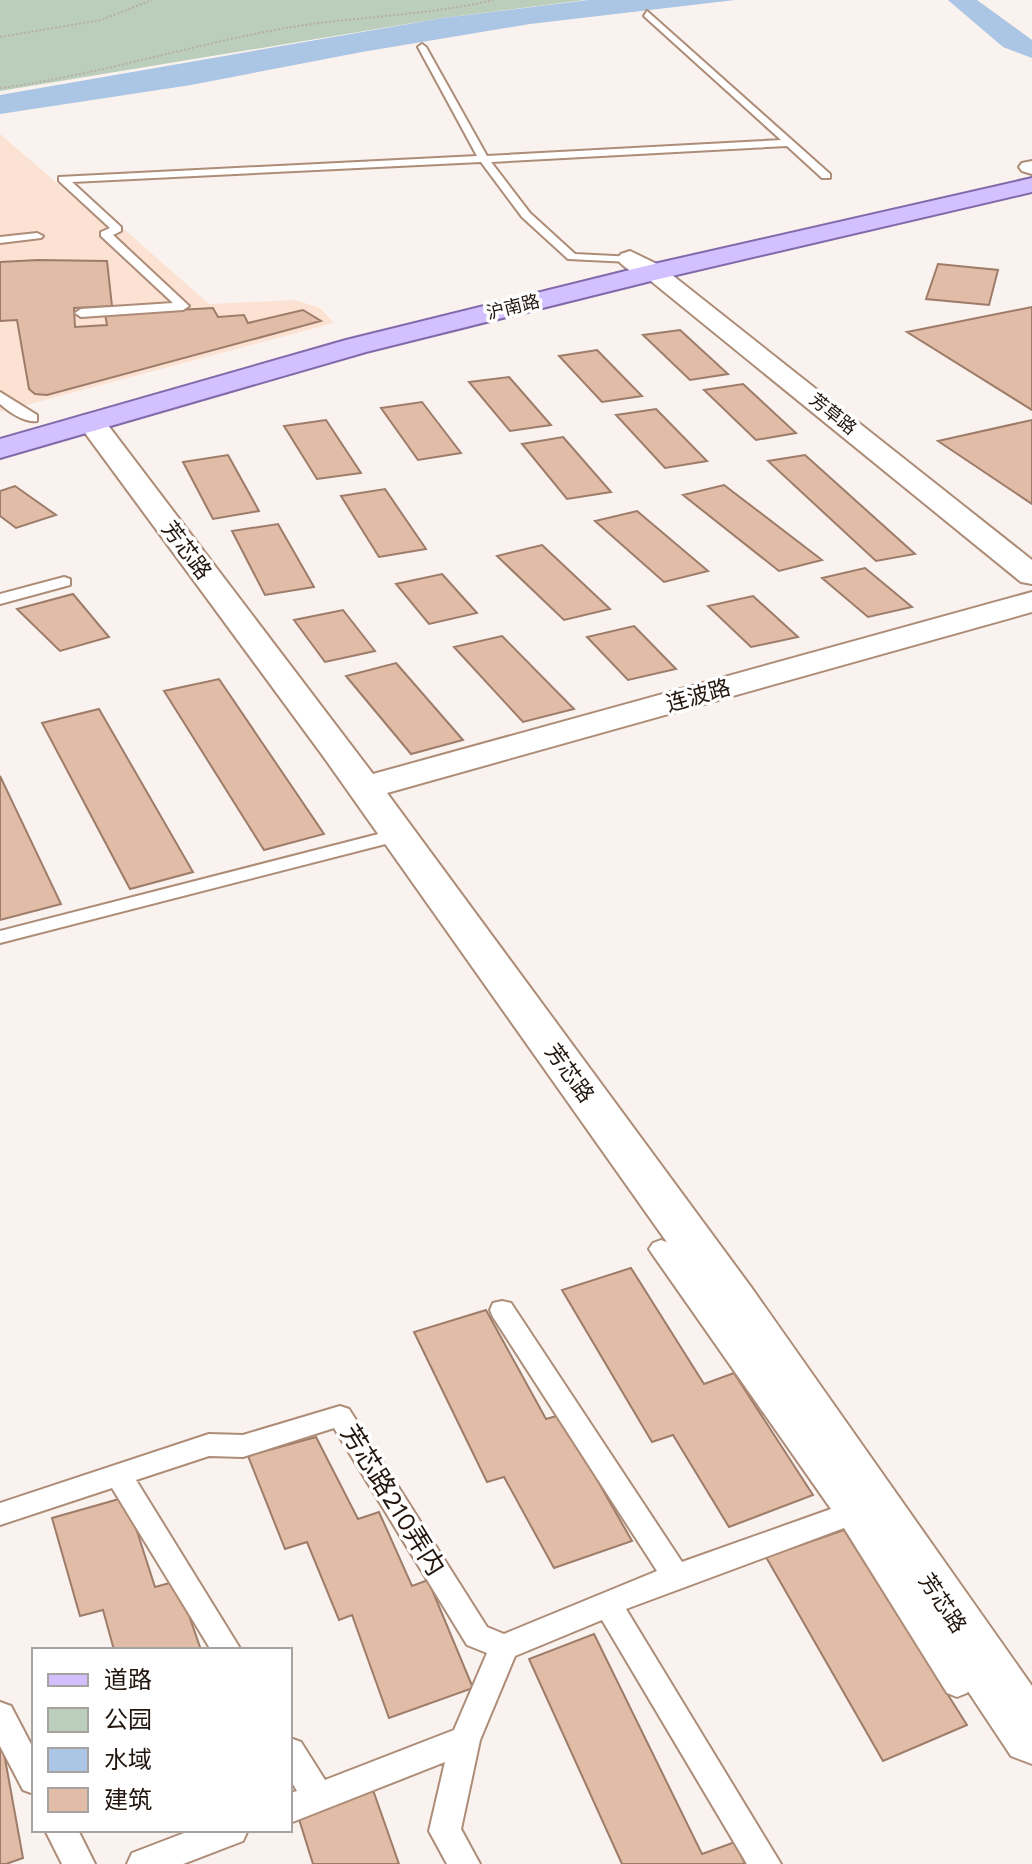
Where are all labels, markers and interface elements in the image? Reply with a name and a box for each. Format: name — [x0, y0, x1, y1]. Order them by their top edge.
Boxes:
street label: 沪南路 — [484, 290, 542, 323]
street label: 芳草路 — [806, 388, 861, 439]
street label: 芳芯路 — [157, 516, 216, 584]
street label: 连波路 — [663, 674, 733, 717]
street label: 芳芯路 — [540, 1039, 599, 1107]
street label: 芳芯路210弄内 — [335, 1419, 451, 1581]
street label: 芳芯路 — [914, 1569, 971, 1638]
legend — [32, 1648, 292, 1832]
text: 道路 — [104, 1666, 152, 1694]
text: 公园 — [104, 1706, 152, 1734]
text: 水域 — [104, 1746, 152, 1774]
text: 建筑 — [104, 1786, 152, 1814]

